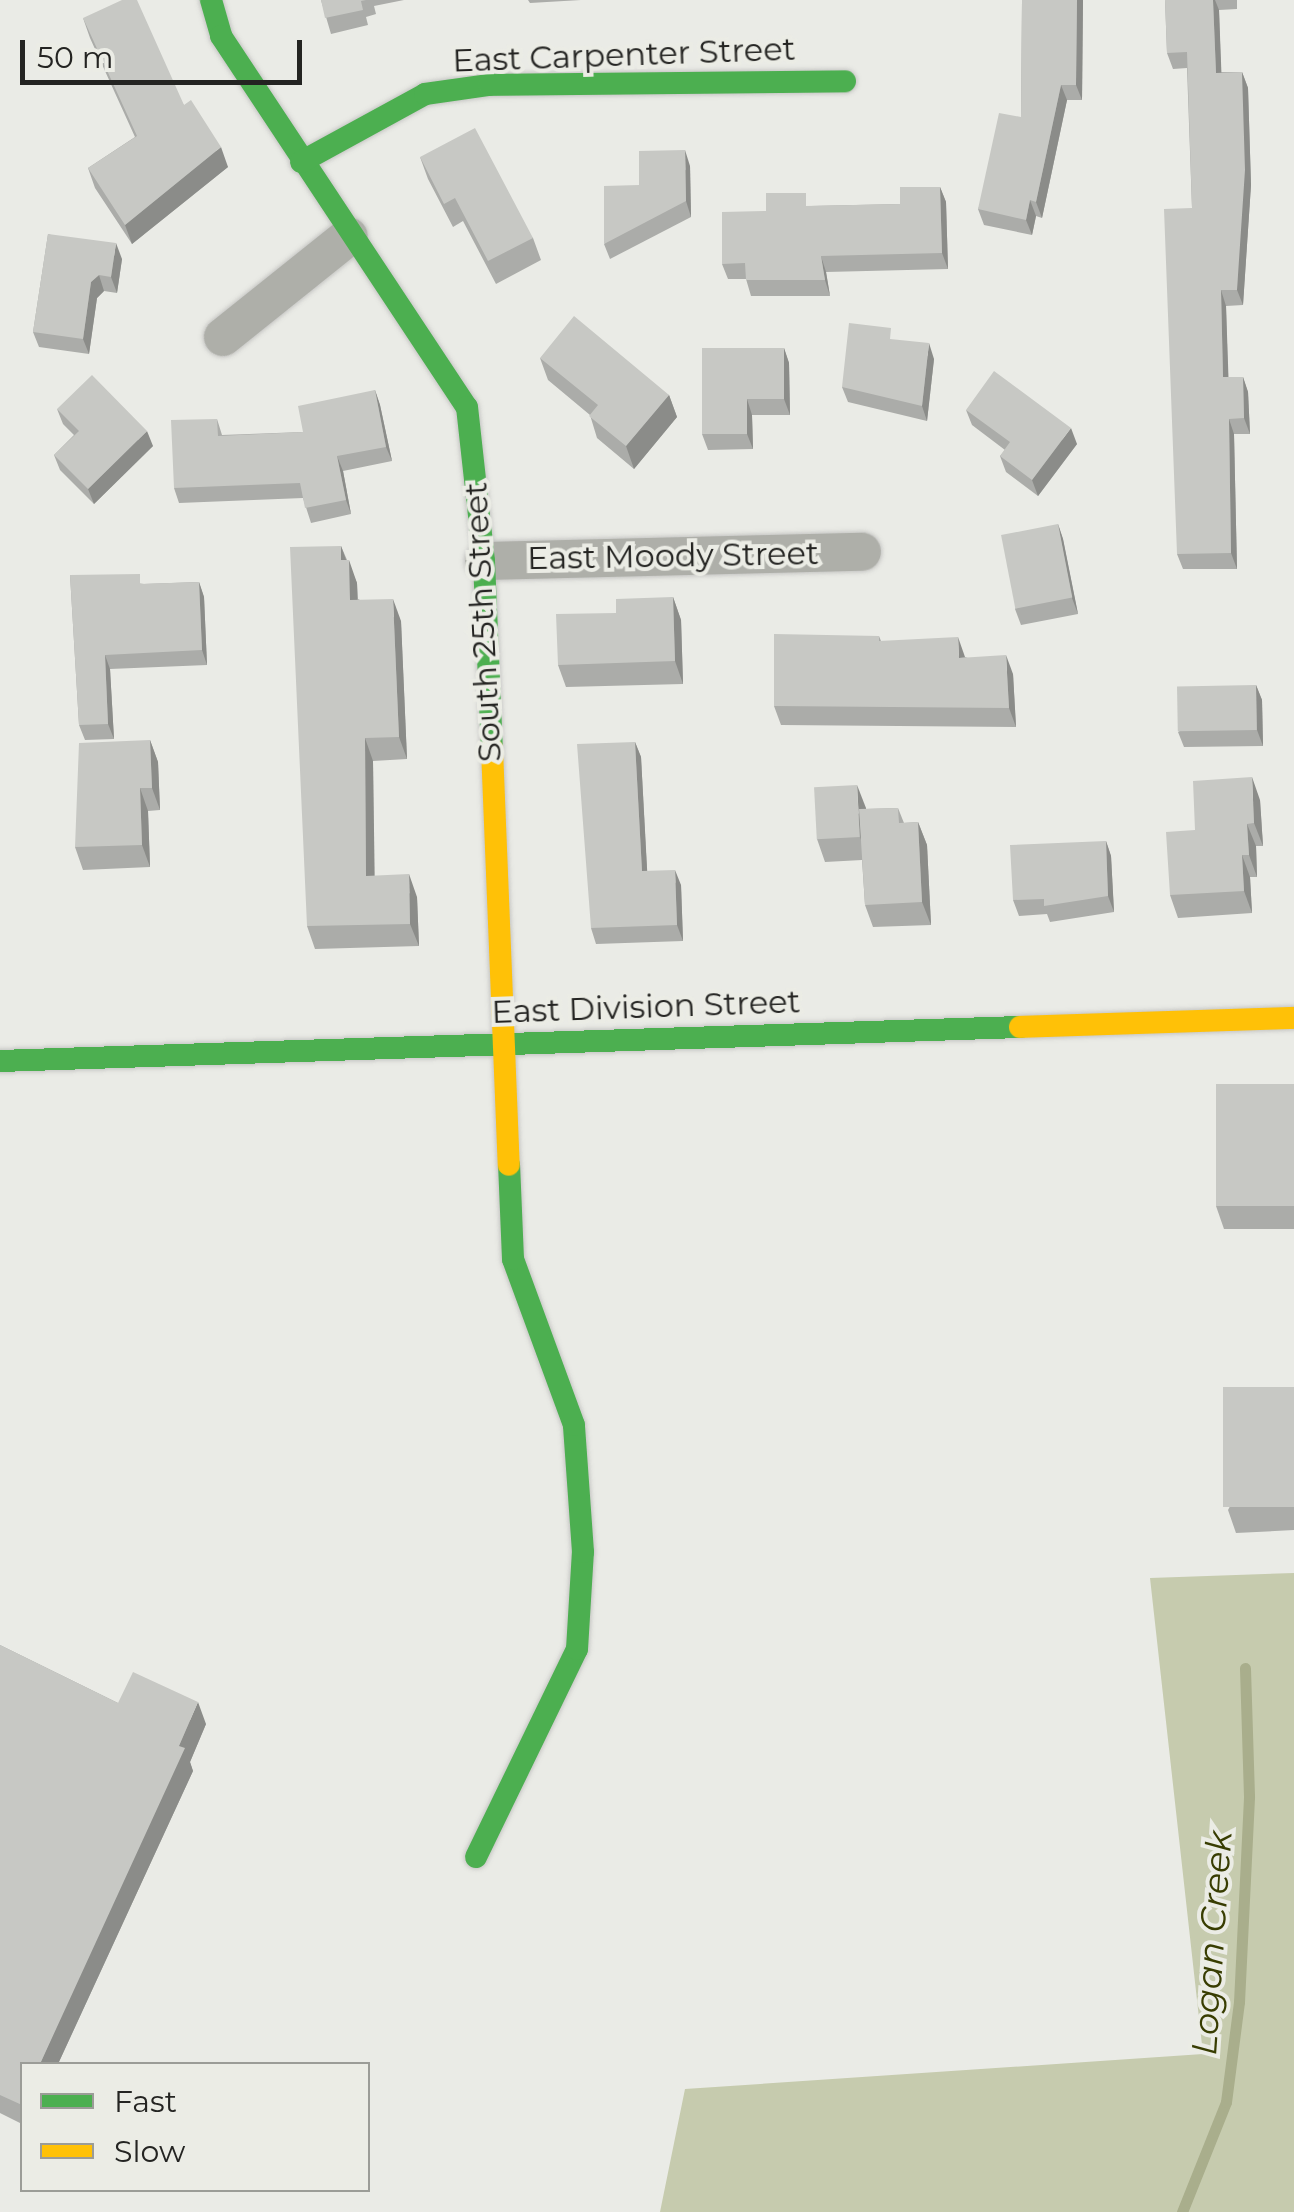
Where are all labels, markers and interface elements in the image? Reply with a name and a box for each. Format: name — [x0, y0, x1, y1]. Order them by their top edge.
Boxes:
scale bar — [25, 20, 308, 82]
street label: East Carpenter Street — [452, 30, 796, 80]
text: 50 m — [37, 39, 114, 76]
street label: South 25th Street — [456, 481, 510, 763]
street label: East Moody Street — [527, 534, 819, 578]
street label: East Division Street — [491, 982, 801, 1032]
water label: Logan Creek — [1183, 1829, 1241, 2057]
legend — [20, 2062, 370, 2192]
text: Fast — [114, 2083, 177, 2120]
text: Slow — [114, 2133, 185, 2170]

